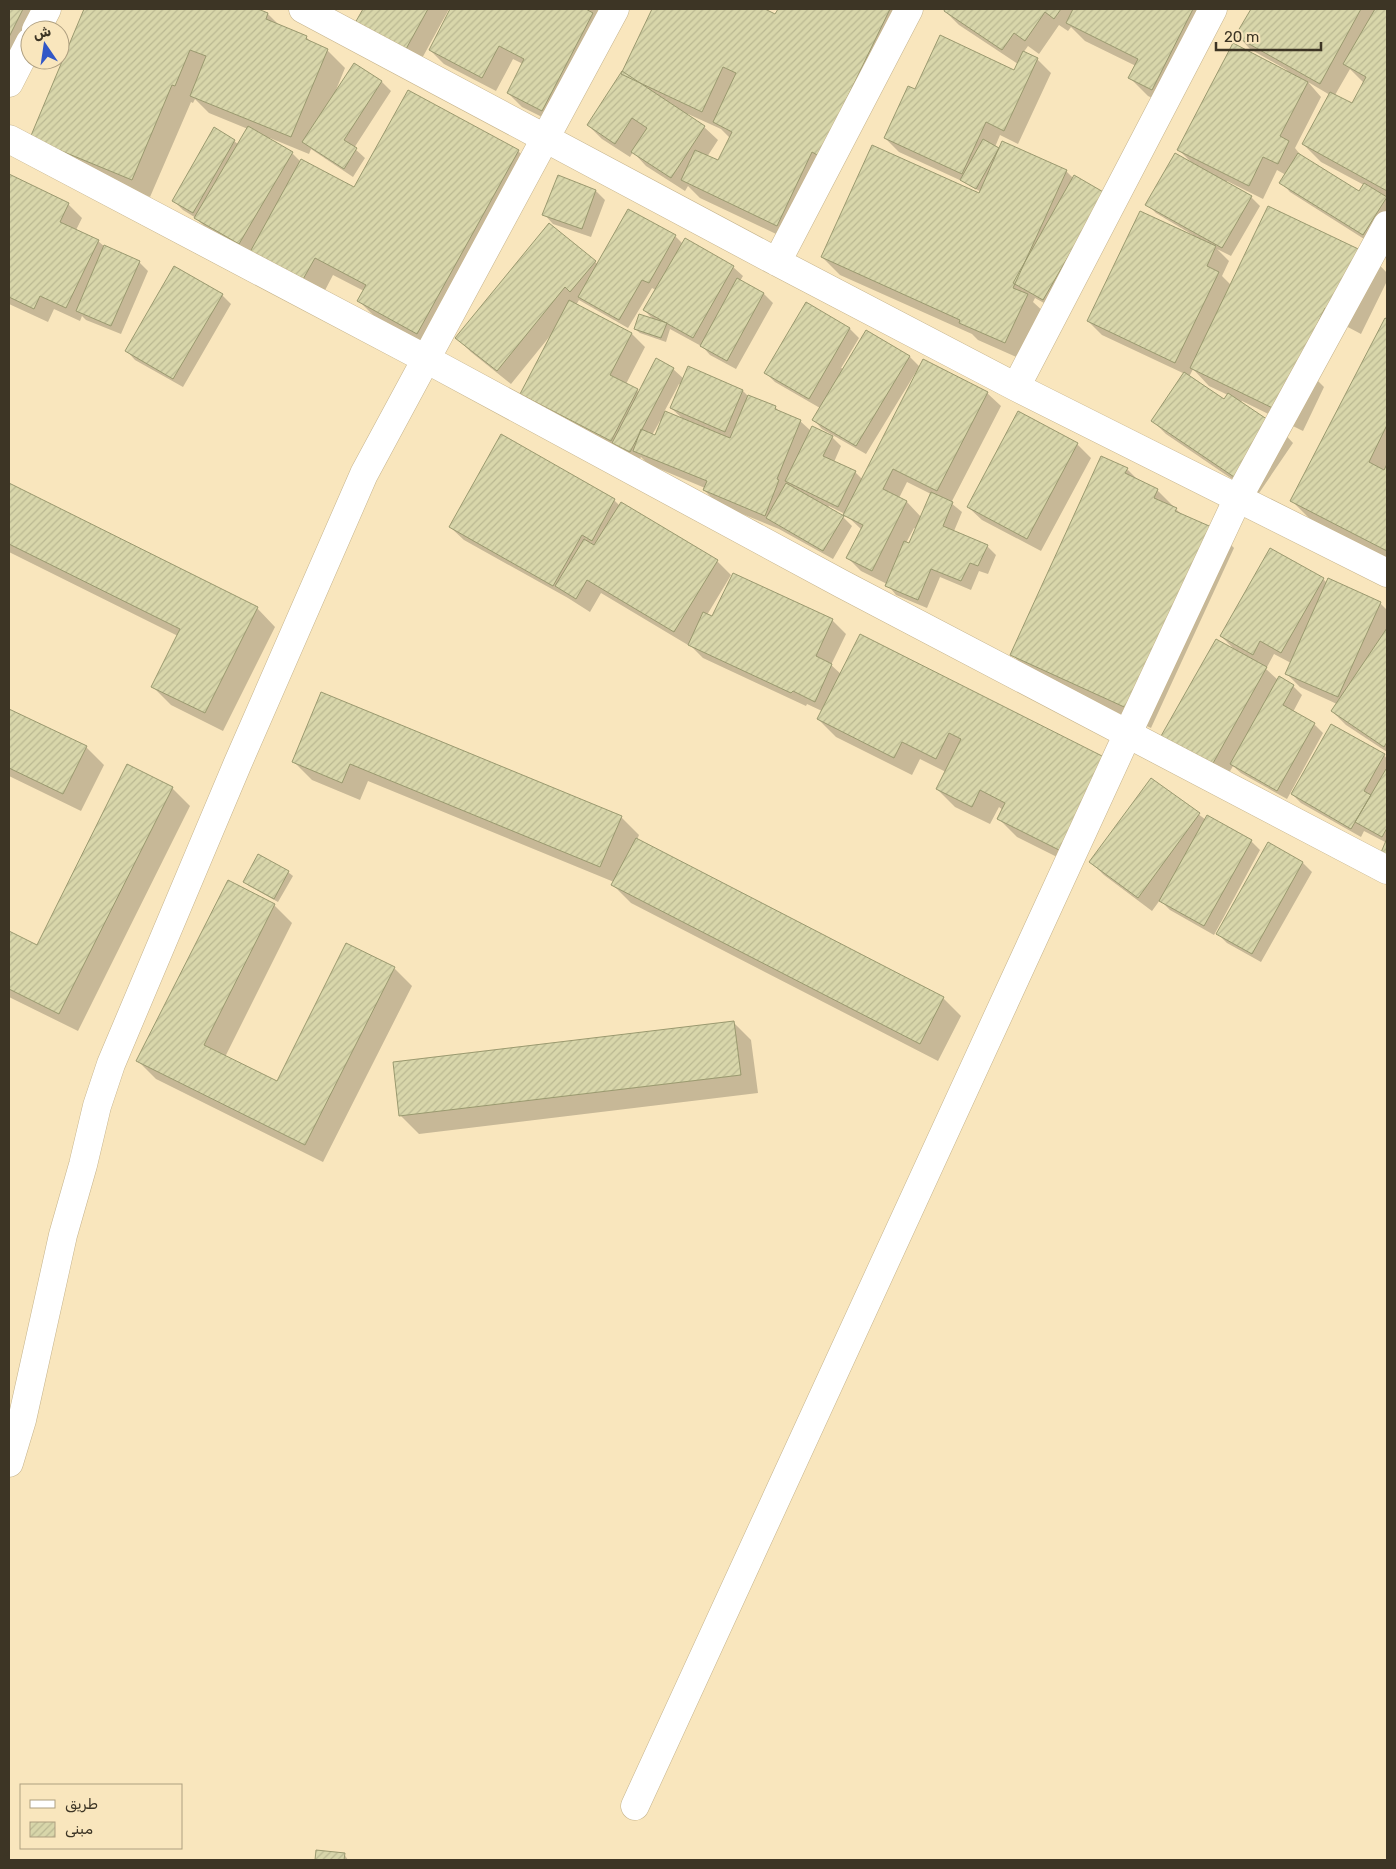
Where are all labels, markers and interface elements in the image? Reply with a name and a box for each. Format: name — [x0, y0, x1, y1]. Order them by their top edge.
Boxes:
north arrow — [20, 20, 70, 70]
scale bar — [1216, 20, 1321, 52]
text: ش — [32, 22, 53, 43]
text: 20 m — [1224, 28, 1259, 46]
legend — [20, 1784, 182, 1849]
text: طريق — [65, 1795, 98, 1813]
text: مبنى — [65, 1820, 93, 1838]

